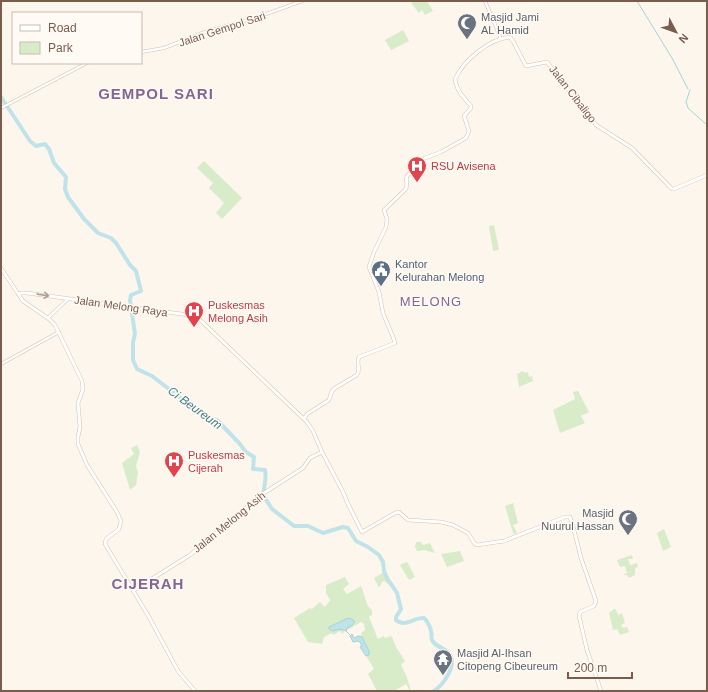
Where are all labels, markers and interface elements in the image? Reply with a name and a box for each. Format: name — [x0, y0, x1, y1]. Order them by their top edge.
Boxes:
street label: Jalan Gempol Sari — [177, 9, 267, 49]
place label: Masjid Jami AL Hamid — [481, 11, 539, 36]
legend — [12, 12, 142, 64]
mosque icon: Masjid Jami AL Hamid — [456, 12, 478, 40]
north arrow — [656, 12, 696, 52]
text: Road — [48, 21, 77, 35]
text: N — [676, 32, 691, 46]
text: Park — [48, 41, 74, 55]
street label: Jalan Cibaligo — [547, 63, 599, 125]
district label: GEMPOL SARI — [98, 85, 214, 102]
hospital icon: RSU Avisena — [406, 155, 428, 183]
place label: RSU Avisena — [431, 160, 496, 172]
place label: Kantor Kelurahan Melong — [395, 258, 484, 283]
public building icon: Kantor Kelurahan Melong — [370, 259, 392, 287]
one-way arrow — [36, 291, 49, 299]
street label: Jalan Melong Raya — [74, 294, 169, 319]
district label: MELONG — [400, 294, 462, 309]
place label: Puskesmas Melong Asih — [208, 299, 268, 324]
hospital icon: Puskesmas Melong Asih — [183, 300, 205, 328]
water label: Ci Beureum — [165, 384, 225, 432]
place label: Puskesmas Cijerah — [188, 449, 245, 474]
hospital icon: Puskesmas Cijerah — [163, 450, 185, 478]
street label: Jalan Melong Asih — [191, 489, 267, 555]
place label: Masjid Nuurul Hassan — [541, 507, 614, 532]
mosque icon: Masjid Nuurul Hassan — [617, 508, 639, 536]
district label: CIJERAH — [112, 575, 184, 592]
place label: Masjid Al-Ihsan Citopeng Cibeureum — [457, 647, 558, 672]
temple icon: Masjid Al-Ihsan Citopeng Cibeureum — [432, 648, 454, 676]
scale bar — [568, 654, 632, 680]
text: 200 m — [574, 661, 607, 675]

